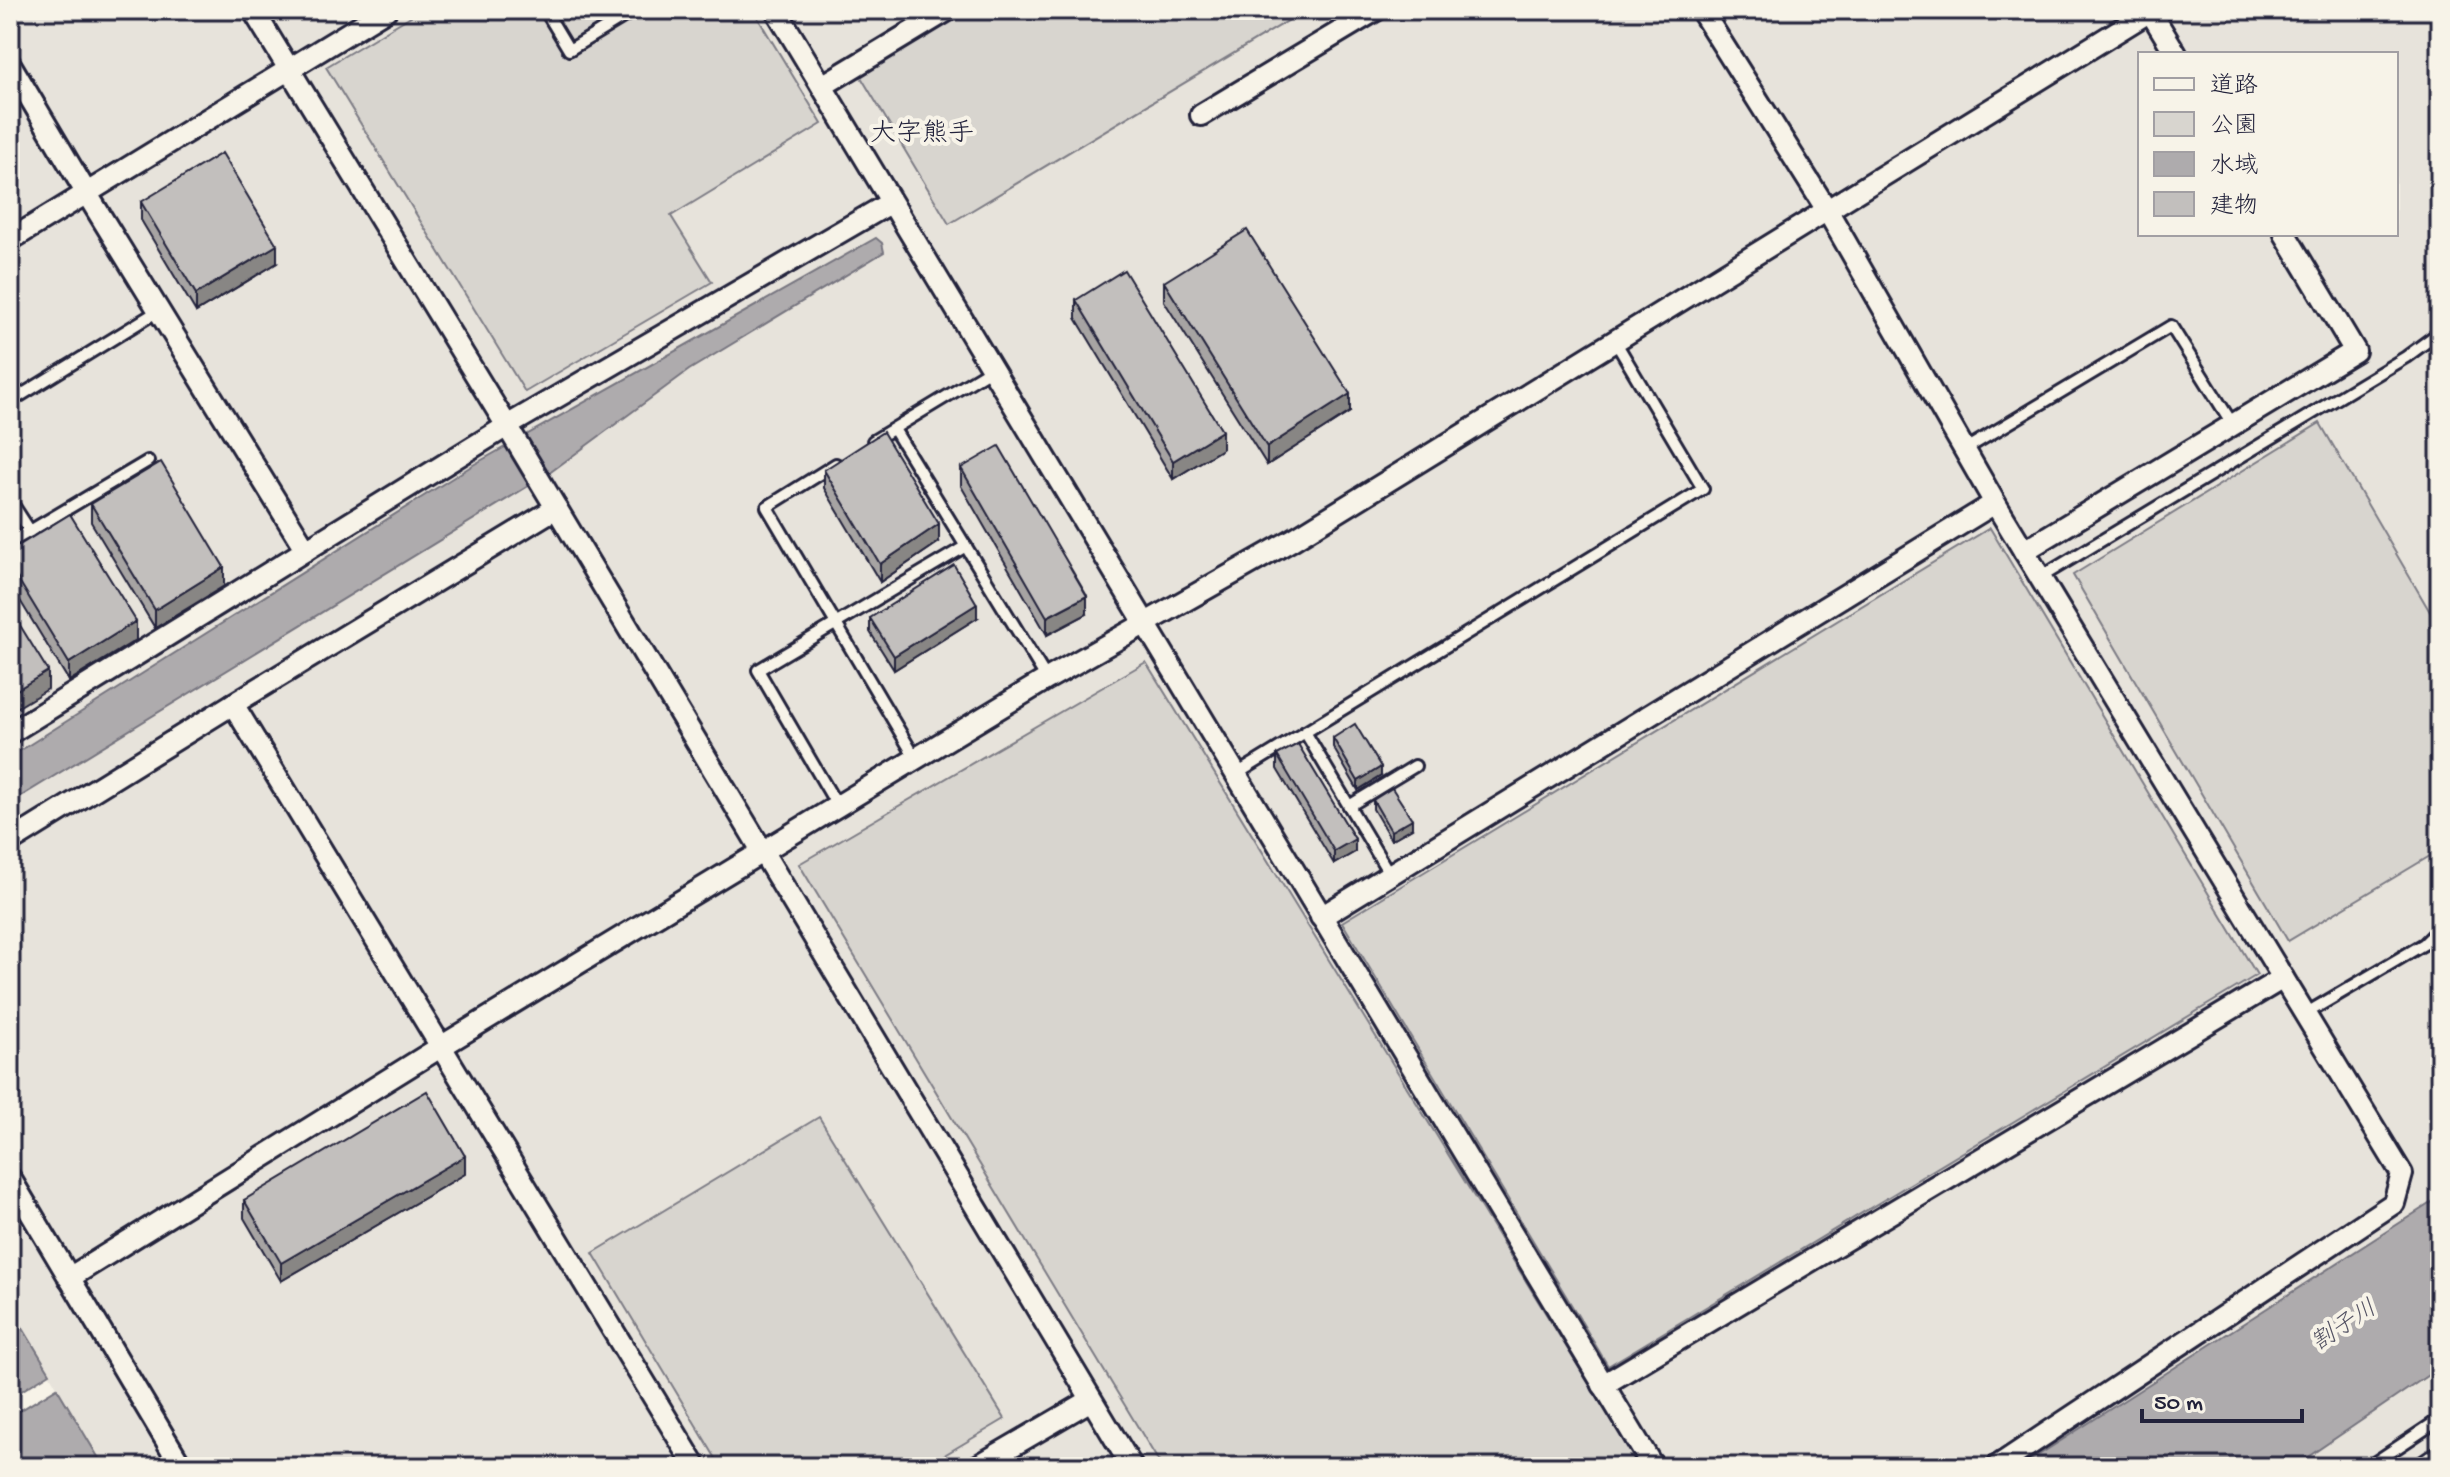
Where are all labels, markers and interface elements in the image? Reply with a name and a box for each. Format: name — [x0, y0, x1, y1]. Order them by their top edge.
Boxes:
legend — [2138, 52, 2398, 236]
text: 道路 — [2210, 72, 2258, 102]
text: 公園 — [2210, 113, 2258, 142]
district label: 大字熊手 — [870, 119, 974, 151]
text: 水域 — [2210, 152, 2258, 182]
text: 建物 — [2210, 192, 2258, 222]
water label: 割子川 — [2306, 1294, 2383, 1359]
scale bar — [2142, 1373, 2302, 1423]
text: 50 m — [2154, 1390, 2203, 1419]

